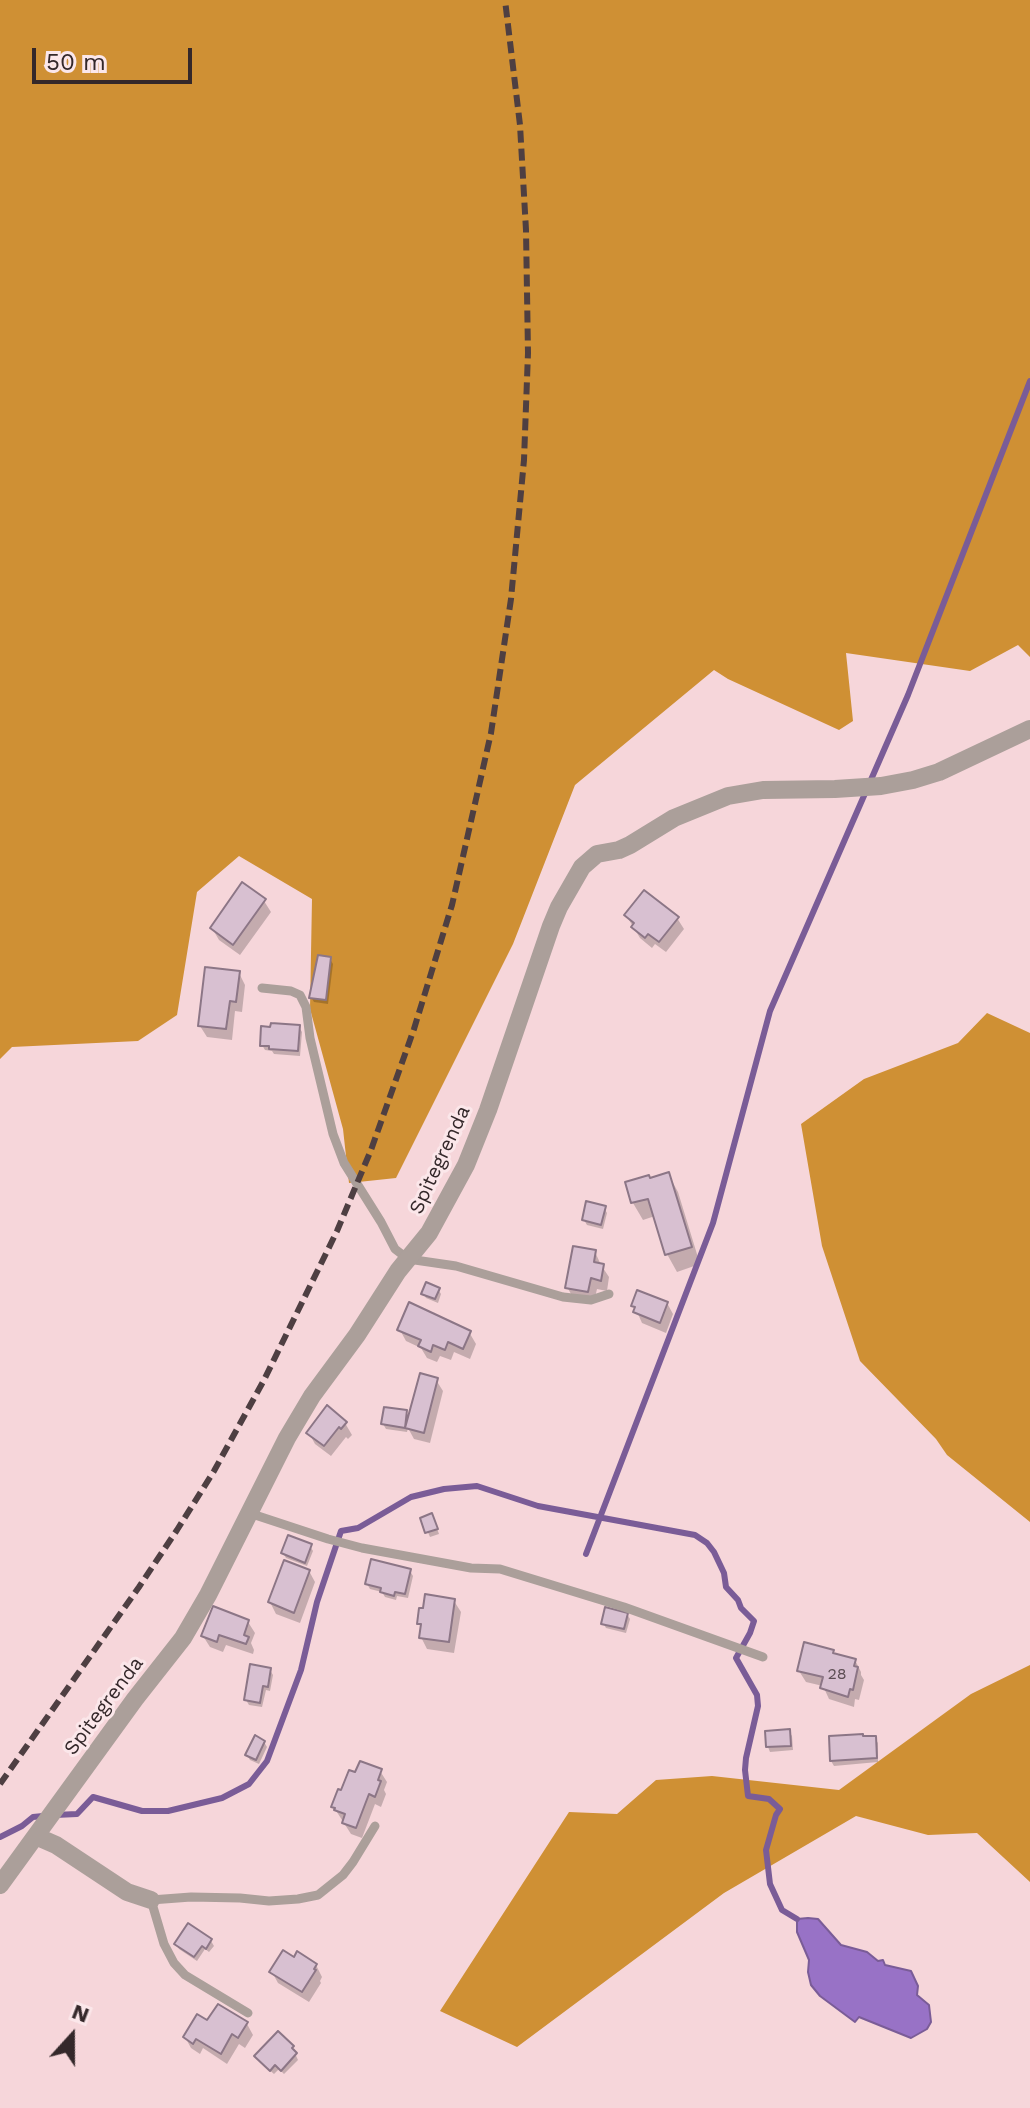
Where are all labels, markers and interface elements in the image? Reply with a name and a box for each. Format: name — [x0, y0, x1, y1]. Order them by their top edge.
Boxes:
scale bar — [36, 32, 196, 82]
text: 50 m — [46, 48, 106, 76]
street label: Spitegrenda — [404, 1102, 476, 1218]
street label: Spitegrenda — [59, 1652, 149, 1760]
house number: 28 — [827, 1664, 847, 1684]
north arrow — [32, 1996, 112, 2076]
text: N — [69, 1999, 93, 2028]

